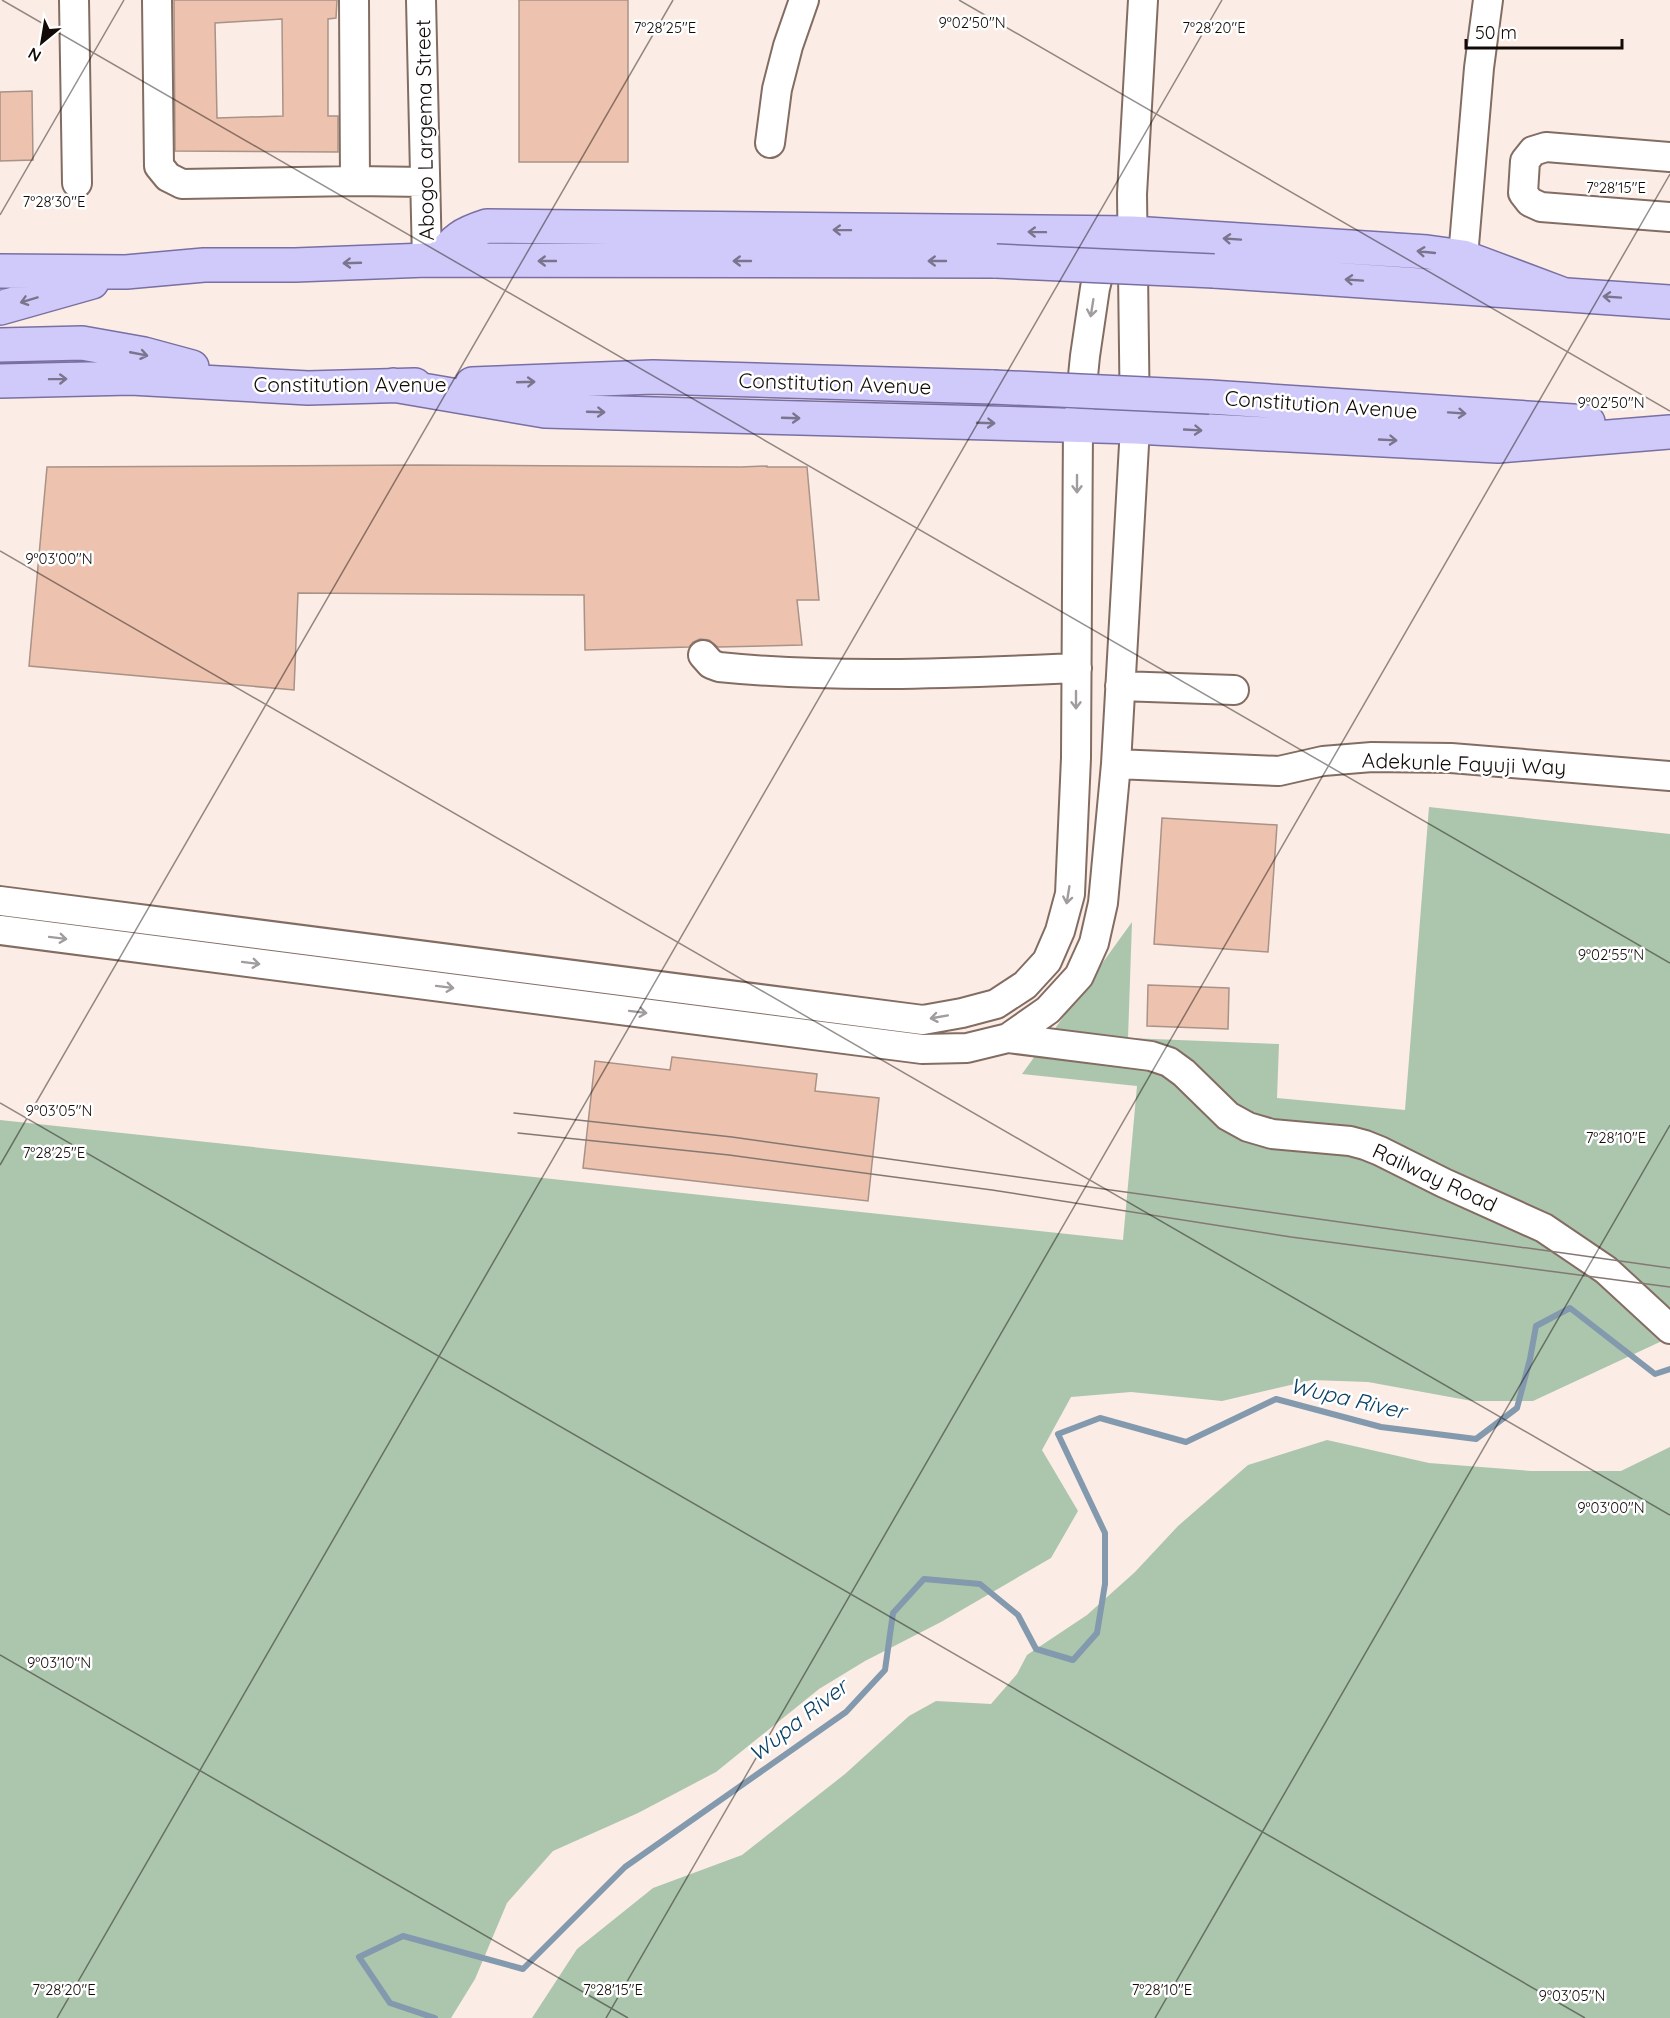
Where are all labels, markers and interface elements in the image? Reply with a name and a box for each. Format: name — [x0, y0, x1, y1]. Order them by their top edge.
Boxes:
north arrow — [12, 12, 72, 72]
scale bar — [1466, 12, 1622, 50]
text: 9°02'50"N — [938, 13, 1006, 32]
text: 7°28'25"E — [634, 18, 696, 37]
text: 7°28'20"E — [1182, 18, 1246, 37]
street label: Abogo Largema Street — [409, 19, 439, 241]
text: 50 m — [1475, 21, 1517, 44]
text: N — [24, 43, 45, 67]
text: 7°28'15"E — [1586, 178, 1646, 197]
text: 7°28'30"E — [22, 192, 86, 211]
one-way arrow — [832, 224, 852, 236]
one-way arrow — [1027, 226, 1047, 238]
one-way arrow — [1222, 234, 1242, 245]
one-way arrow — [1417, 246, 1437, 257]
one-way arrow — [538, 255, 558, 267]
one-way arrow — [733, 255, 753, 267]
one-way arrow — [928, 255, 948, 267]
one-way arrow — [343, 257, 363, 269]
one-way arrow — [1345, 274, 1365, 285]
one-way arrow — [1602, 292, 1622, 303]
one-way arrow — [20, 295, 39, 306]
one-way arrow — [1087, 298, 1098, 317]
one-way arrow — [129, 349, 149, 360]
street label: Constitution Avenue — [738, 367, 932, 399]
street label: Constitution Avenue — [253, 371, 447, 397]
one-way arrow — [48, 374, 68, 385]
one-way arrow — [516, 377, 536, 388]
street label: Constitution Avenue — [1224, 384, 1418, 424]
text: 9°02'50"N — [1577, 393, 1645, 412]
one-way arrow — [586, 407, 606, 418]
one-way arrow — [1446, 408, 1466, 419]
one-way arrow — [781, 412, 801, 424]
one-way arrow — [976, 418, 996, 429]
one-way arrow — [1183, 425, 1203, 436]
one-way arrow — [1378, 435, 1398, 446]
one-way arrow — [1071, 474, 1083, 494]
text: 9°03'00"N — [25, 549, 93, 568]
one-way arrow — [1071, 690, 1082, 710]
street label: Adekunle Fayuji Way — [1361, 746, 1567, 780]
one-way arrow — [1063, 885, 1074, 904]
one-way arrow — [48, 932, 67, 943]
text: 9°02'55"N — [1578, 945, 1644, 964]
one-way arrow — [241, 957, 261, 968]
one-way arrow — [434, 982, 454, 993]
one-way arrow — [628, 1007, 648, 1018]
one-way arrow — [930, 1012, 950, 1023]
text: 9°03'05"N — [26, 1101, 92, 1120]
text: 7°28'10"E — [1586, 1128, 1646, 1147]
street label: Railway Road — [1369, 1137, 1501, 1217]
text: 7°28'25"E — [23, 1143, 85, 1162]
water label: Wupa River — [1287, 1371, 1411, 1425]
text: 9°03'00"N — [1577, 1498, 1645, 1517]
text: 9°03'10"N — [27, 1653, 91, 1672]
water label: Wupa River — [743, 1671, 855, 1767]
text: 7°28'20"E — [32, 1980, 96, 1999]
text: 7°28'15"E — [583, 1980, 643, 1999]
text: 7°28'10"E — [1132, 1980, 1192, 1999]
text: 9°03'05"N — [1539, 1986, 1605, 2005]

